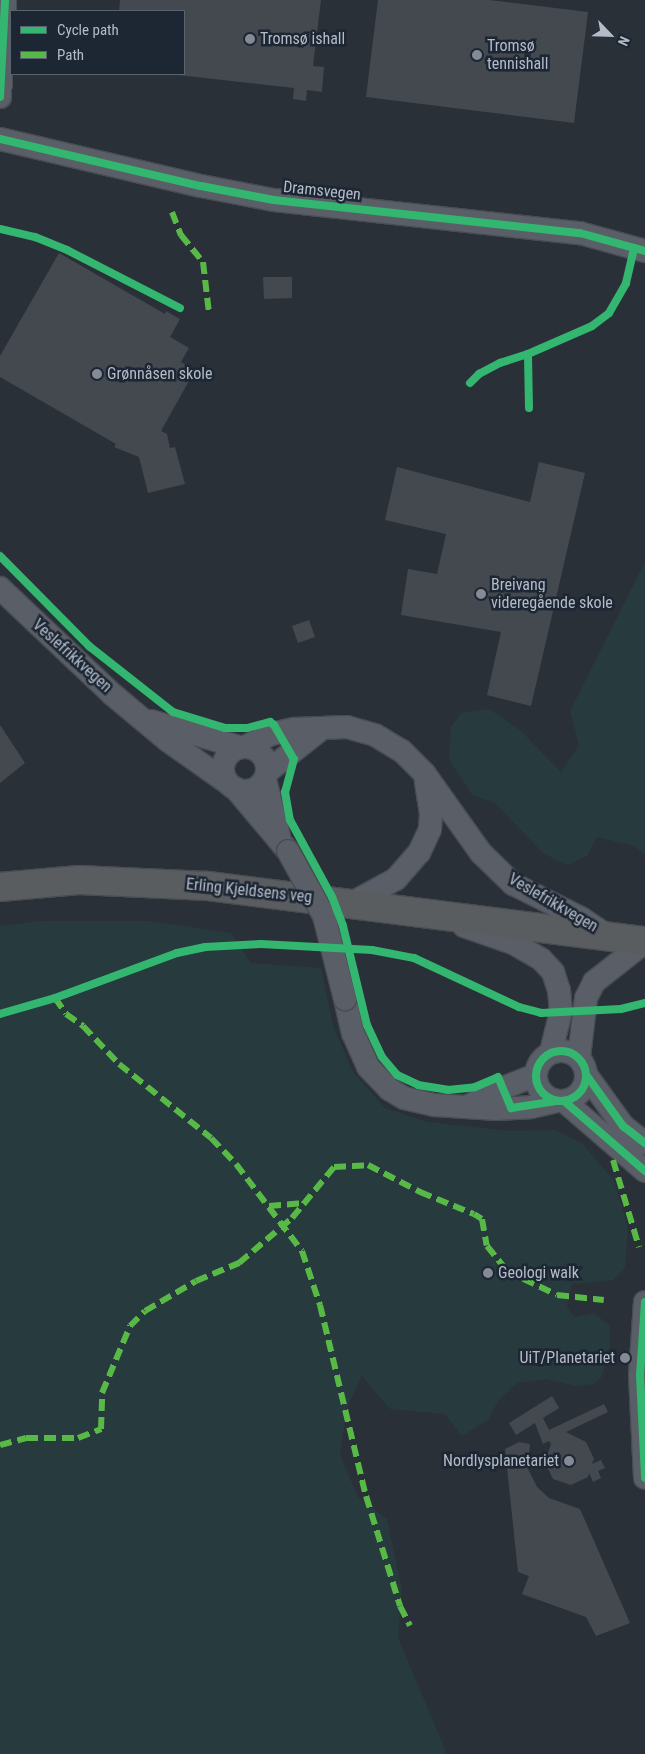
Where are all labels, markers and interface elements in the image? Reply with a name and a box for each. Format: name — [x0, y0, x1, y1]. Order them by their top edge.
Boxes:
legend — [10, 10, 185, 75]
north arrow — [585, 10, 635, 60]
text: Cycle path — [57, 21, 119, 39]
place label: Tromsø ishall — [260, 29, 345, 49]
marker: Tromsø ishall — [244, 33, 256, 45]
text: N — [615, 34, 633, 48]
place label: Tromsø tennishall — [487, 36, 548, 74]
text: Path — [57, 46, 84, 64]
marker: Tromsø tennishall — [471, 49, 483, 61]
street label: Dramsvegen — [282, 177, 362, 205]
place label: Grønnåsen skole — [107, 364, 212, 384]
marker: Grønnåsen skole — [91, 368, 103, 380]
place label: Breivang videregående skole — [491, 575, 613, 613]
marker: Breivang videregående skole — [475, 588, 487, 600]
street label: Veslefrikkvegen — [28, 615, 116, 697]
street label: Veslefrikkvegen — [505, 870, 601, 936]
street label: Erling Kjeldsens veg — [185, 875, 313, 907]
place label: Geologi walk — [498, 1263, 579, 1283]
marker: Geologi walk — [482, 1267, 494, 1279]
place label: UiT/Planetariet — [519, 1348, 615, 1368]
marker: UiT/Planetariet — [619, 1352, 631, 1364]
place label: Nordlysplanetariet — [443, 1451, 559, 1471]
marker: Nordlysplanetariet — [563, 1455, 575, 1467]

